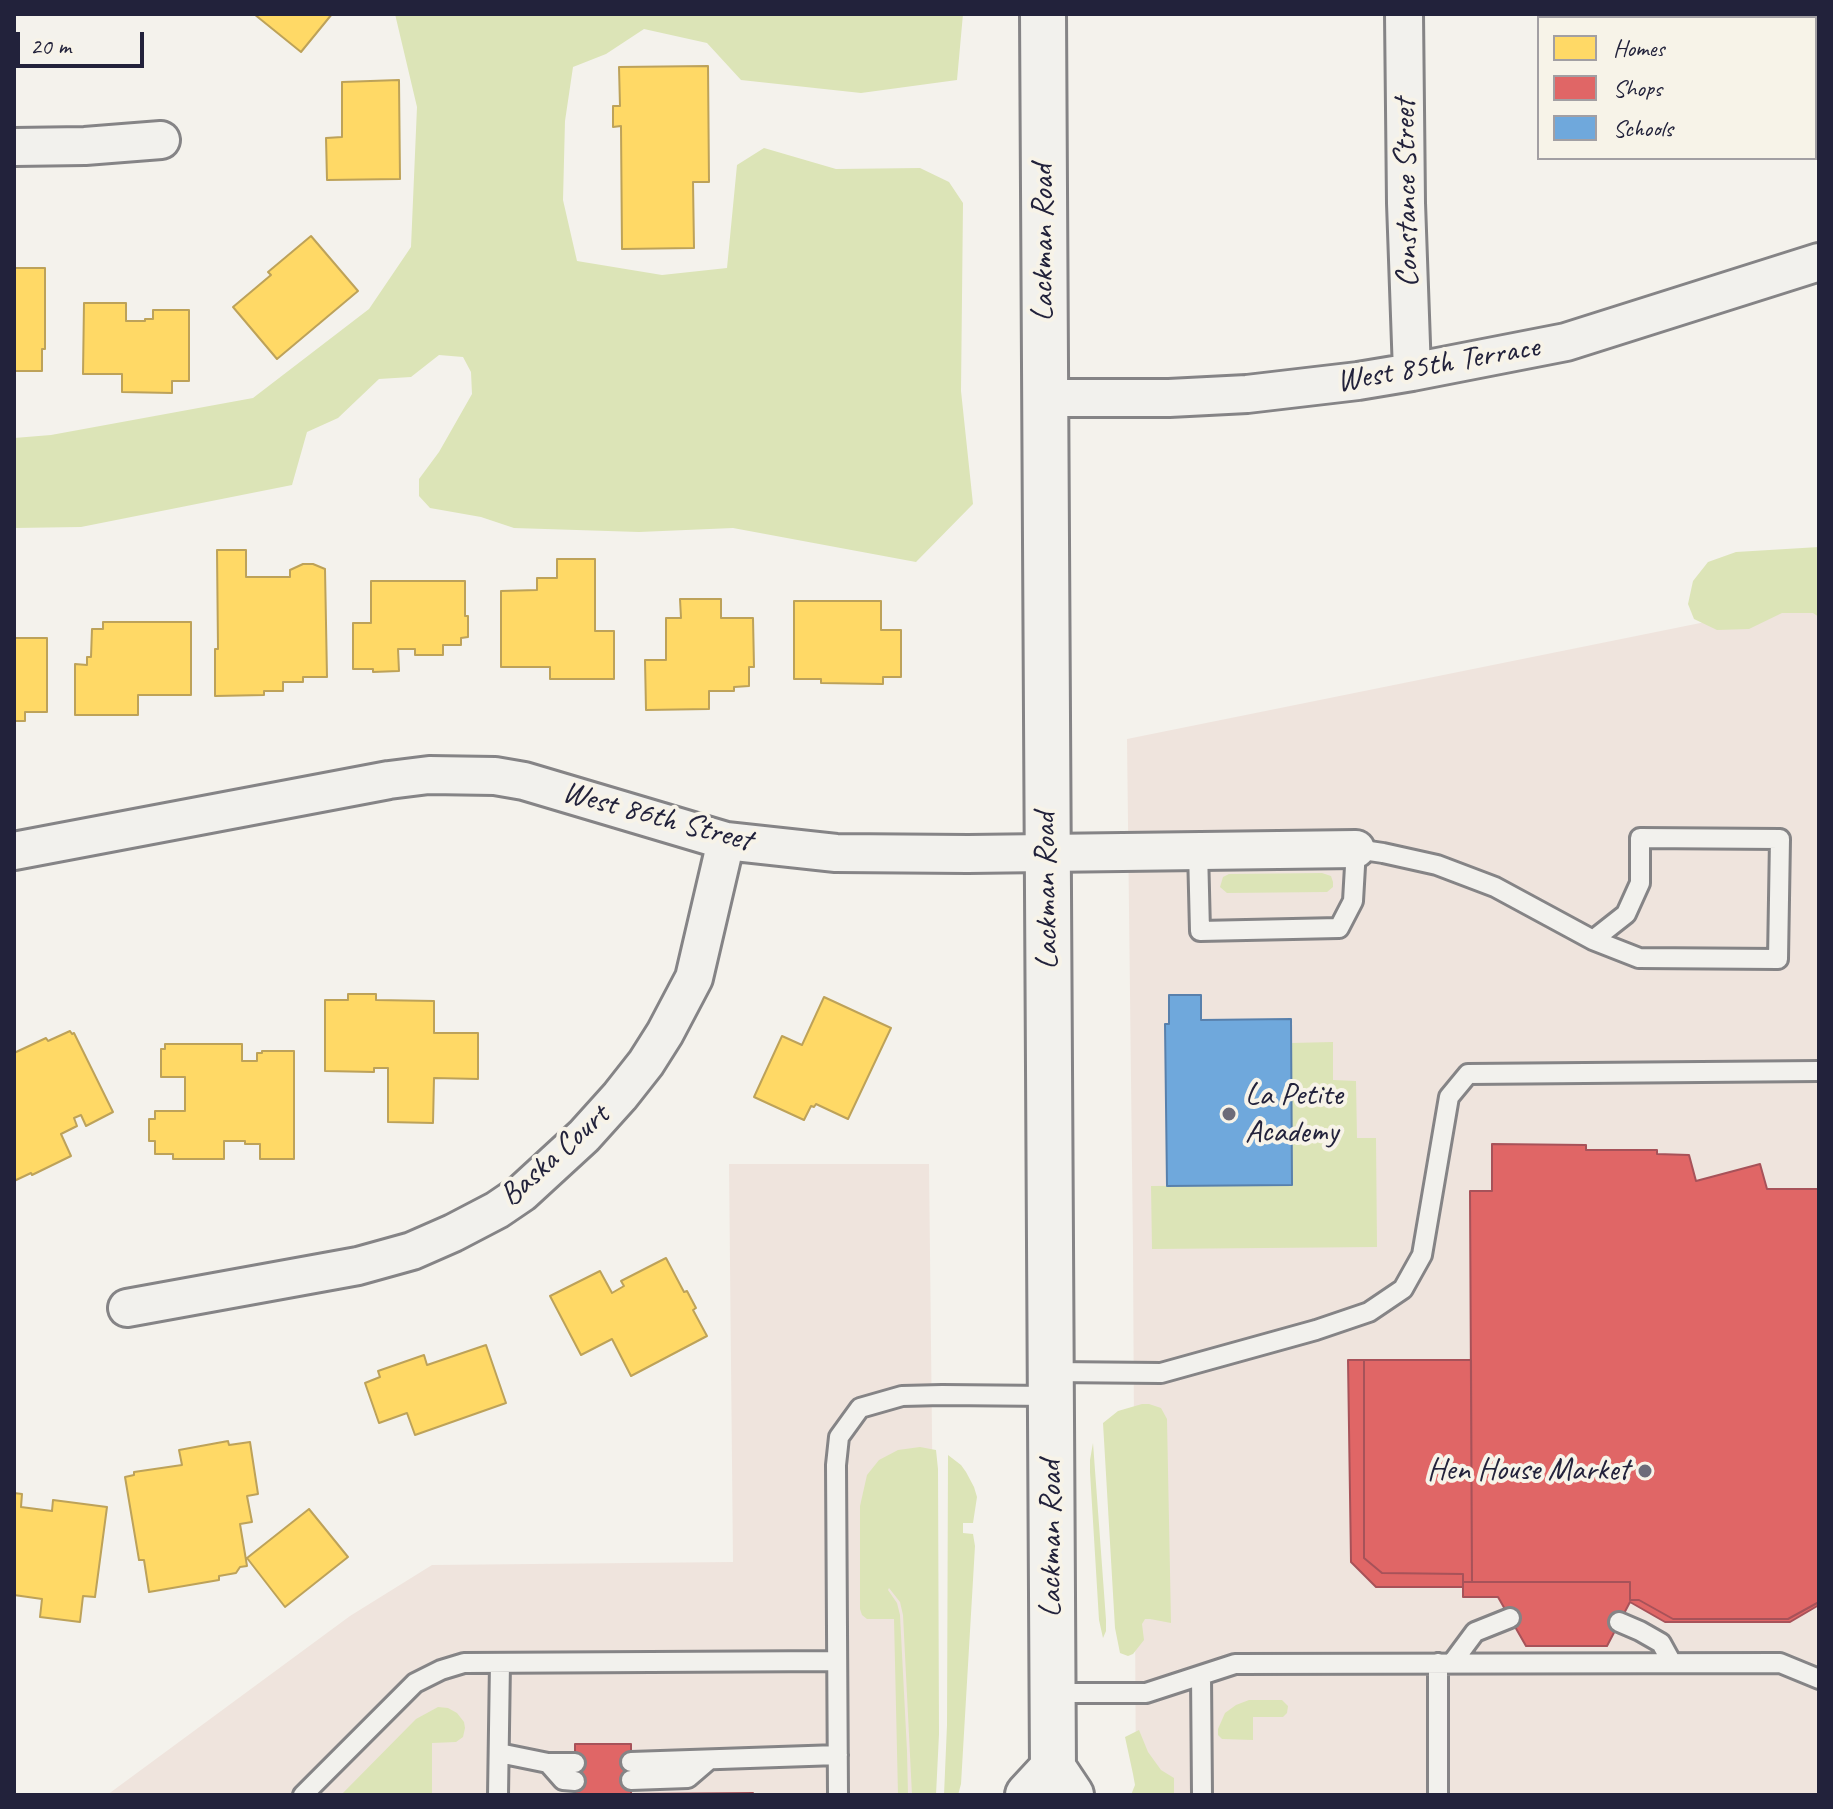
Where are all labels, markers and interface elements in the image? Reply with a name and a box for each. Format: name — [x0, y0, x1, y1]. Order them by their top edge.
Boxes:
scale bar — [20, 16, 148, 66]
legend — [1537, 16, 1817, 160]
text: 20 m — [30, 31, 71, 61]
text: Homes — [1613, 33, 1664, 63]
text: Shops — [1613, 73, 1662, 103]
street label: Constance Street — [1386, 98, 1428, 288]
text: Schools — [1613, 113, 1673, 143]
street label: Lackman Road — [1025, 164, 1063, 322]
street label: West 85th Terrace — [1334, 328, 1542, 402]
street label: West 86th Street — [558, 773, 756, 861]
street label: Lackman Road — [1026, 812, 1068, 970]
place label: La Petite Academy — [1245, 1077, 1343, 1152]
street label: Baska Court — [492, 1097, 618, 1215]
marker: La Petite Academy — [1220, 1105, 1238, 1123]
place label: Hen House Market — [1427, 1452, 1629, 1490]
street label: Lackman Road — [1033, 1460, 1071, 1618]
marker: Hen House Market — [1636, 1462, 1654, 1480]

